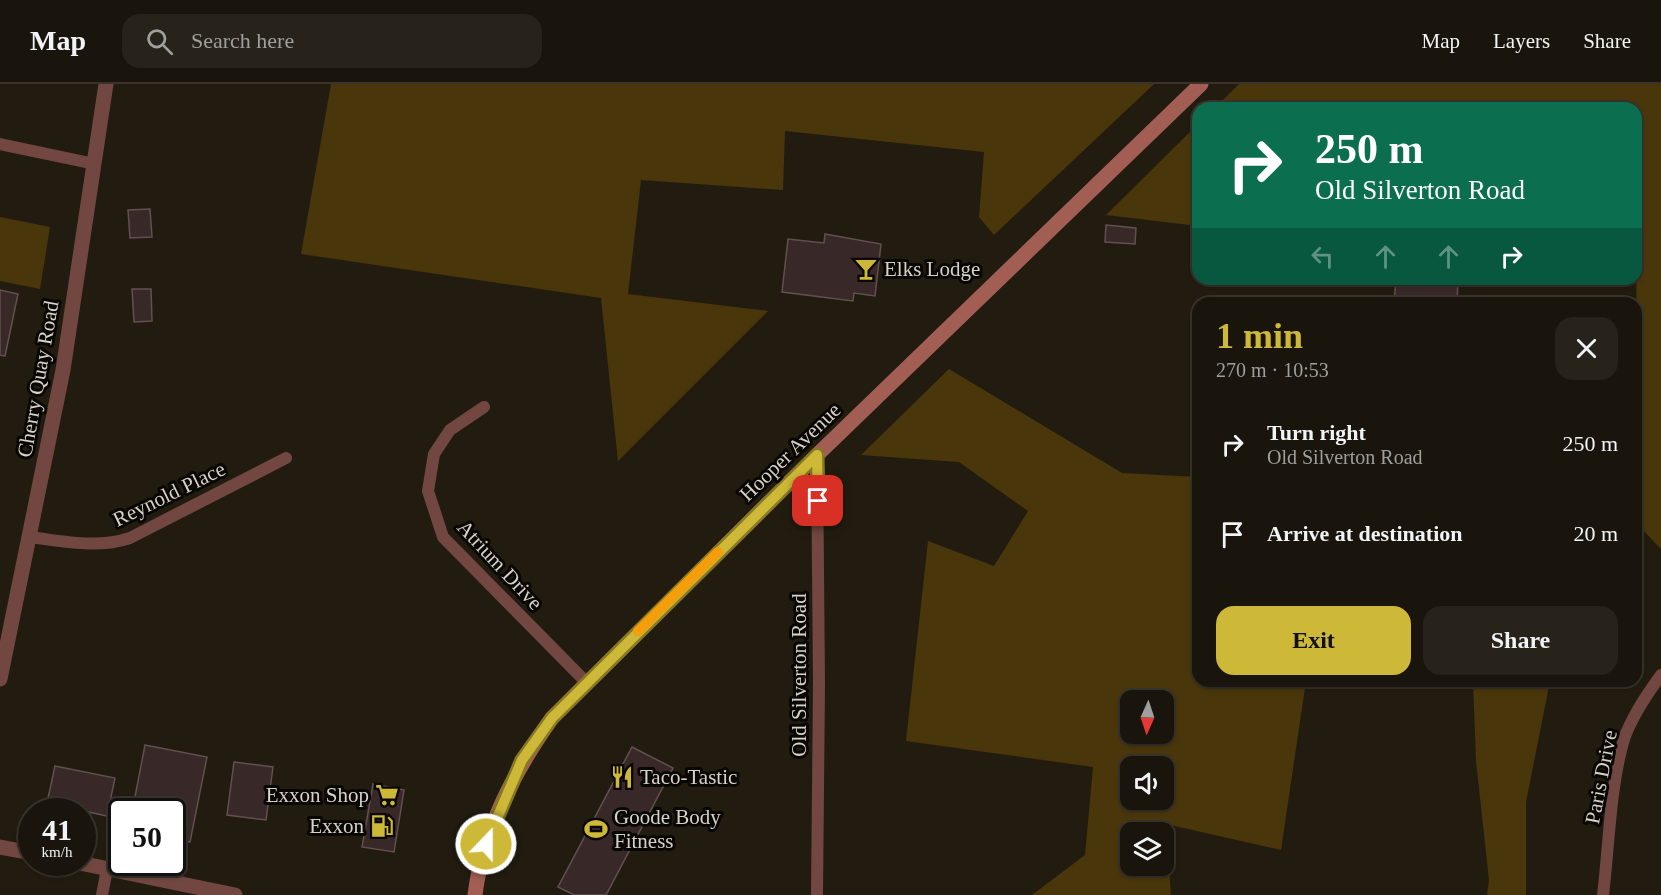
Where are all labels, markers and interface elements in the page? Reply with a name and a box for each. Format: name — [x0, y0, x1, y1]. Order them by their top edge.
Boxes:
search box — [122, 14, 542, 68]
text: Map — [30, 25, 86, 56]
icon: search — [143, 25, 176, 58]
text: Search here — [191, 28, 294, 53]
text: Map — [1422, 29, 1460, 53]
text: Layers — [1493, 29, 1550, 53]
text: Share — [1583, 29, 1631, 53]
icon: right — [1216, 126, 1294, 204]
text: 250 m — [1315, 126, 1424, 172]
text: Old Silverton Road — [1315, 175, 1525, 205]
icon: left — [1306, 240, 1339, 273]
icon: ahead — [1369, 240, 1402, 273]
icon: ahead — [1432, 240, 1465, 273]
icon: right — [1495, 240, 1528, 273]
bar icon: Elks Lodge — [853, 256, 879, 282]
place label: Elks Lodge — [884, 257, 980, 281]
street label: Cherry Quay Road — [12, 298, 64, 459]
text: 1 min — [1216, 316, 1303, 356]
button: close — [1555, 317, 1618, 380]
text: 270 m · 10:53 — [1216, 359, 1329, 381]
street label: Hooper Avenue — [735, 398, 845, 506]
text: Turn right — [1267, 420, 1366, 445]
icon: right — [1216, 428, 1249, 461]
text: 250 m — [1562, 431, 1618, 456]
text: Old Silverton Road — [1267, 446, 1423, 468]
street label: Reynold Place — [109, 456, 229, 532]
pin — [792, 475, 843, 526]
icon: arrive — [801, 484, 834, 517]
street label: Atrium Drive — [452, 515, 548, 615]
icon: arrive — [1216, 518, 1249, 551]
text: Arrive at destination — [1267, 521, 1463, 546]
text: 20 m — [1573, 521, 1618, 546]
street label: Old Silverton Road — [787, 593, 811, 757]
button: Exit — [1216, 606, 1411, 675]
button: Share — [1423, 606, 1618, 675]
north arrow — [1120, 690, 1174, 744]
map controls — [1120, 690, 1174, 876]
street label: Paris Drive — [1580, 728, 1622, 826]
button: sound — [1120, 756, 1174, 810]
restaurant icon: Taco-Tastic — [609, 764, 635, 790]
place label: Taco-Tastic — [640, 765, 737, 789]
supermarket icon: Exxon Shop — [374, 782, 400, 808]
place label: Exxon Shop — [266, 783, 369, 807]
speed limit sign: 50 — [108, 798, 186, 876]
place label: Goode Body Fitness — [614, 805, 721, 853]
position arrow — [454, 812, 518, 876]
text: 41 — [42, 813, 72, 846]
fuel station icon: Exxon — [369, 813, 395, 839]
place label: Exxon — [309, 814, 364, 838]
sports icon: Goode Body Fitness — [583, 816, 609, 842]
button: layers — [1120, 822, 1174, 876]
text: km/h — [42, 844, 72, 860]

